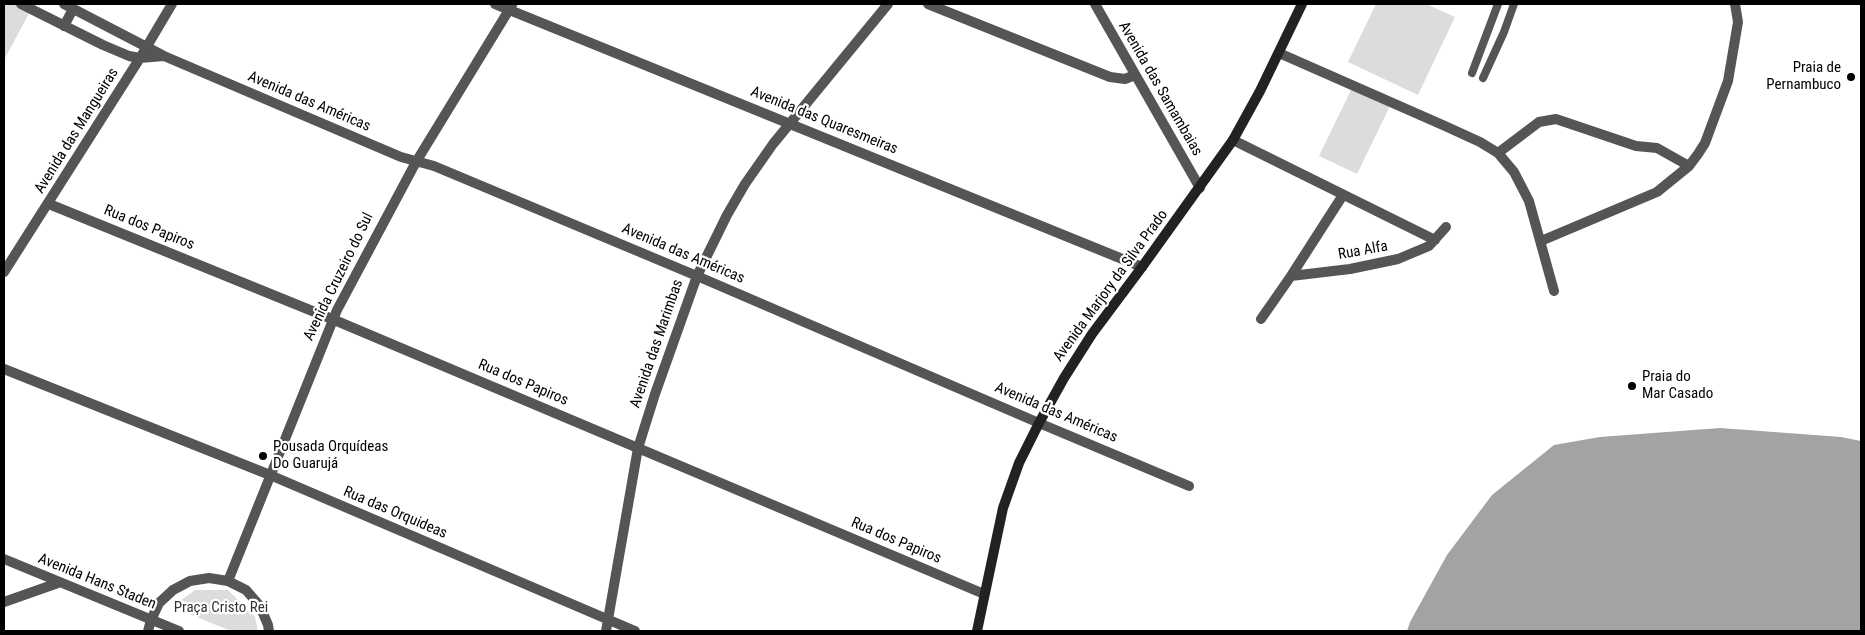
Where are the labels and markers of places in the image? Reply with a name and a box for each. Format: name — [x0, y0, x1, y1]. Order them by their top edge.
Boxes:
place label: Praia de Pernambuco — [1766, 59, 1841, 94]
marker: Praia de Pernambuco — [1845, 71, 1857, 83]
place label: Praia do Mar Casado — [1642, 368, 1713, 403]
marker: Praia do Mar Casado — [1626, 380, 1638, 392]
place label: Pousada Orquídeas Do Guarujá — [273, 438, 388, 473]
marker: Pousada Orquídeas Do Guarujá — [257, 450, 269, 462]

